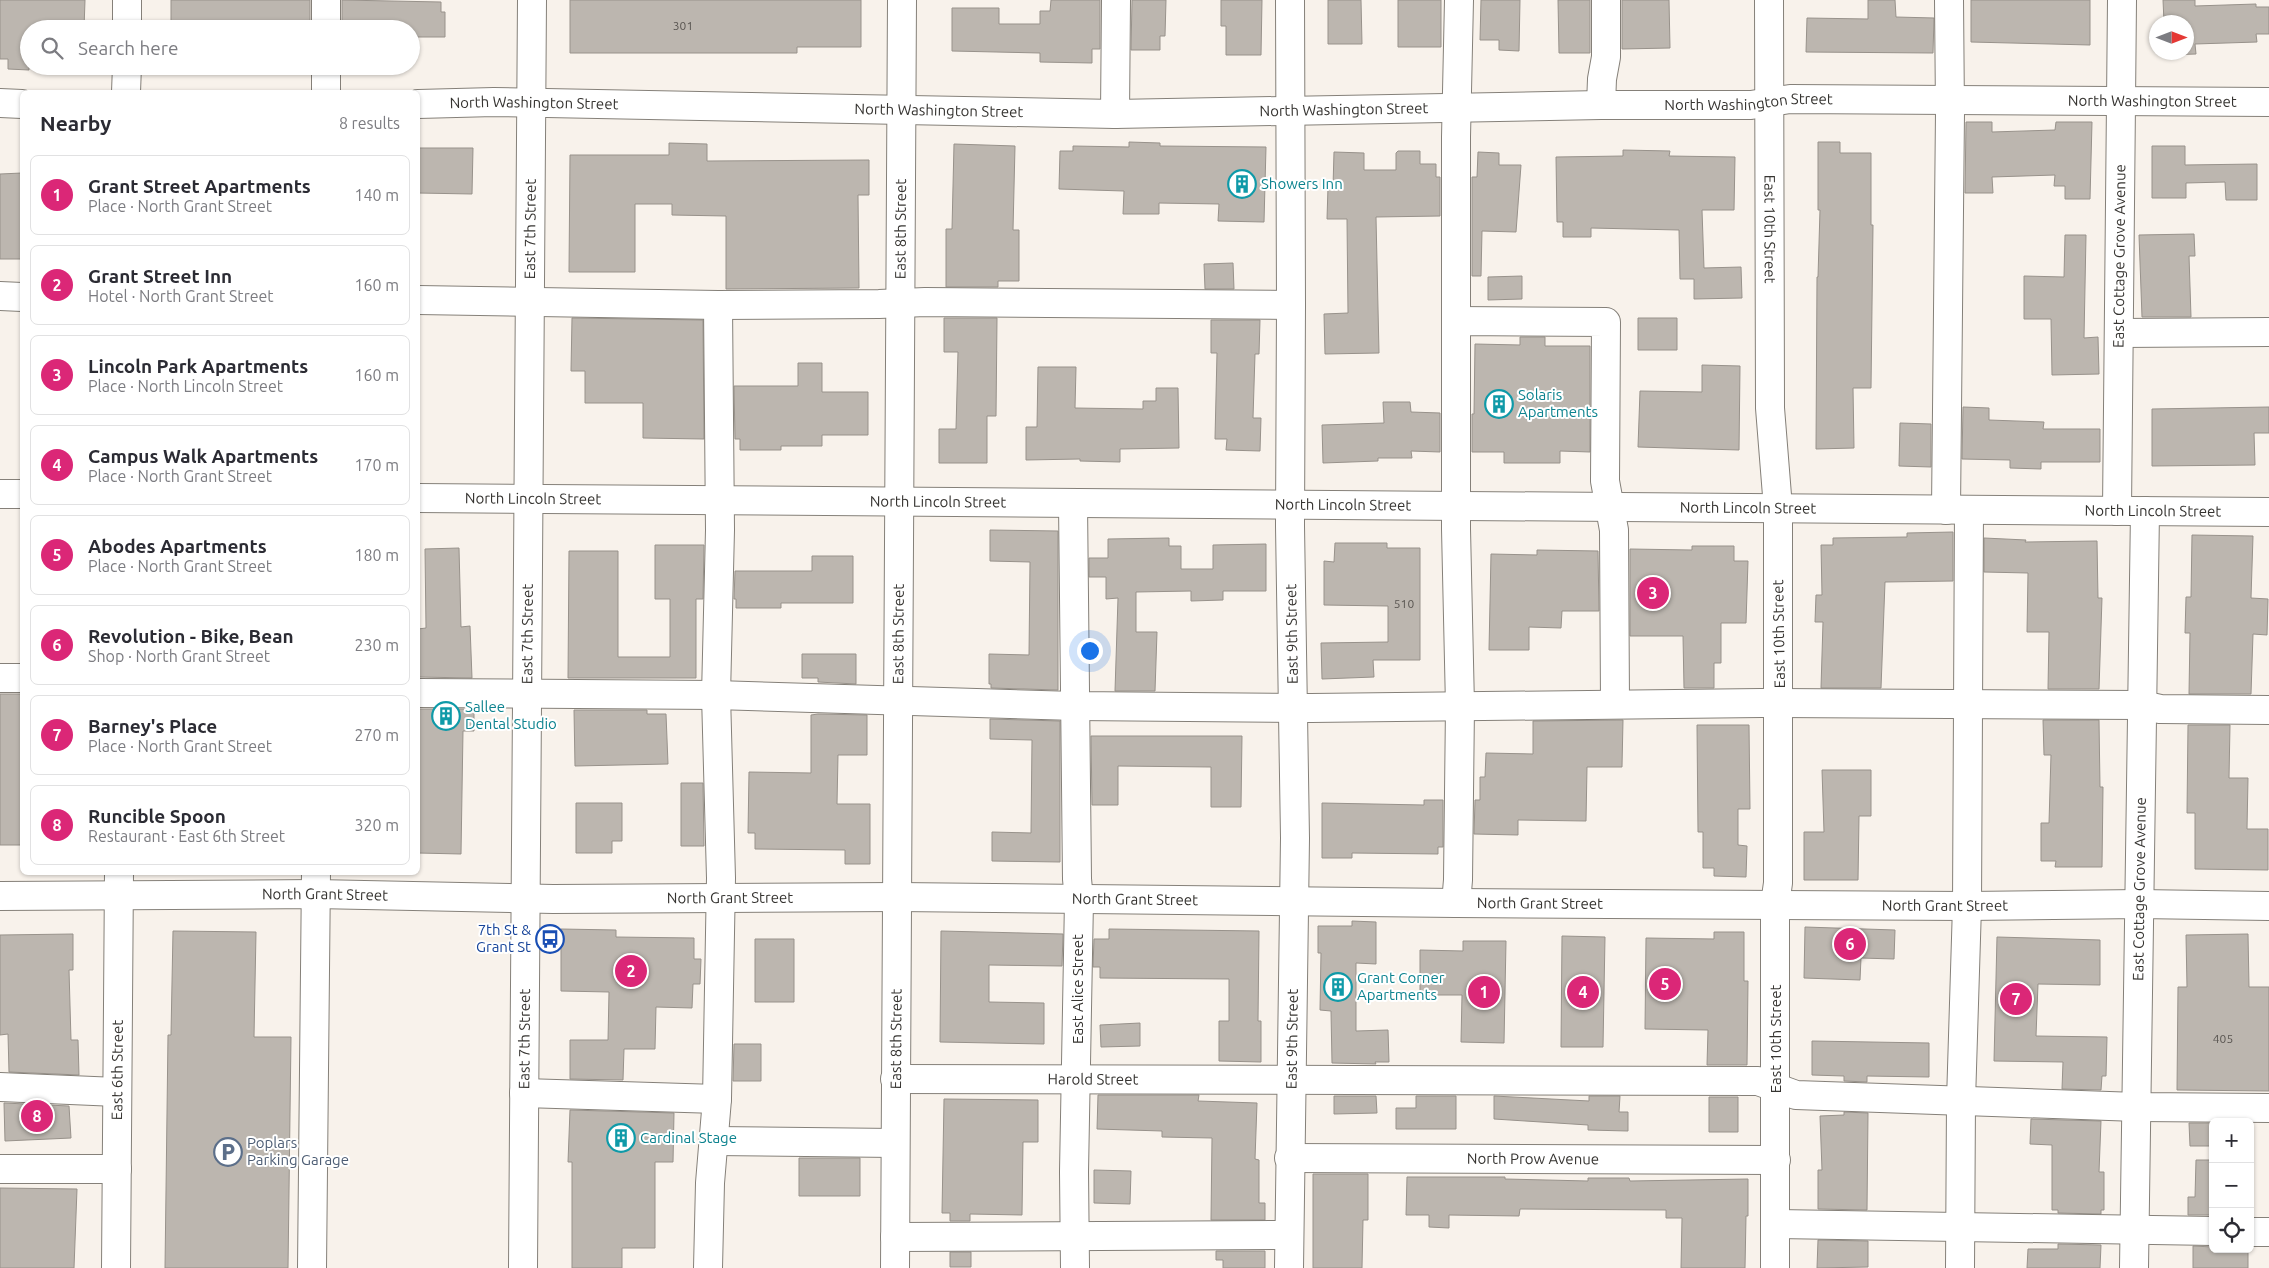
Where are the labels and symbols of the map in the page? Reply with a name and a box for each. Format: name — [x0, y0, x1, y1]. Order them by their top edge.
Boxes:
north arrow — [2149, 15, 2194, 60]
house number: 301 — [673, 19, 693, 32]
street label: North Washington Street — [1664, 90, 1833, 113]
street label: North Washington Street — [2068, 92, 2237, 110]
street label: North Washington Street — [449, 93, 619, 112]
street label: North Washington Street — [1259, 99, 1429, 119]
street label: North Washington Street — [854, 100, 1024, 120]
street label: East Cottage Grove Avenue — [2110, 164, 2128, 348]
building icon: Showers Inn — [1227, 169, 1257, 199]
place label: Showers Inn — [1261, 175, 1343, 192]
street label: East 10th Street — [1761, 175, 1779, 283]
street label: East 7th Street — [521, 179, 539, 279]
street label: East 8th Street — [891, 179, 909, 279]
place label: Solaris Apartments — [1518, 386, 1598, 420]
building icon: Solaris Apartments — [1484, 389, 1514, 419]
street label: North Lincoln Street — [465, 489, 601, 507]
street label: North Lincoln Street — [870, 492, 1006, 510]
street label: North Lincoln Street — [1275, 495, 1411, 514]
street label: North Lincoln Street — [1680, 499, 1816, 517]
street label: North Lincoln Street — [2085, 502, 2221, 520]
pin: 3 — [1637, 574, 1669, 612]
street label: East 10th Street — [1769, 579, 1788, 688]
street label: East 7th Street — [518, 584, 536, 684]
street label: East 8th Street — [889, 584, 907, 684]
street label: East 9th Street — [1282, 584, 1301, 684]
house number: 510 — [1394, 597, 1414, 610]
your location — [1077, 638, 1103, 664]
place label: Sallee Dental Studio — [465, 698, 557, 732]
building icon: Sallee Dental Studio — [431, 701, 461, 731]
street label: East Cottage Grove Avenue — [2129, 797, 2149, 981]
street label: North Grant Street — [262, 885, 388, 904]
street label: North Grant Street — [667, 889, 793, 906]
street label: North Grant Street — [1072, 890, 1198, 908]
street label: North Grant Street — [1477, 894, 1603, 912]
street label: North Grant Street — [1882, 896, 2008, 914]
place label: 7th St & Grant St — [476, 921, 531, 955]
bus stop icon: 7th St & Grant St — [535, 924, 565, 954]
pin: 6 — [1834, 925, 1866, 963]
street label: East Alice Street — [1069, 934, 1086, 1044]
pin: 2 — [615, 952, 647, 990]
pin: 5 — [1649, 965, 1681, 1003]
place label: Grant Corner Apartments — [1357, 969, 1445, 1003]
building icon: Grant Corner Apartments — [1323, 972, 1353, 1002]
pin: 1 — [1468, 973, 1500, 1011]
pin: 4 — [1567, 973, 1599, 1011]
pin: 7 — [2000, 980, 2032, 1018]
street label: East 10th Street — [1767, 985, 1784, 1093]
street label: East 7th Street — [515, 989, 533, 1089]
street label: East 8th Street — [887, 989, 905, 1089]
street label: East 9th Street — [1282, 989, 1301, 1089]
street label: East 6th Street — [108, 1020, 126, 1120]
house number: 405 — [2213, 1032, 2233, 1045]
street label: Harold Street — [1048, 1070, 1138, 1088]
pin: 8 — [21, 1097, 53, 1135]
building icon: Cardinal Stage — [606, 1123, 636, 1153]
place label: Cardinal Stage — [640, 1129, 737, 1146]
place label: Poplars Parking Garage — [247, 1134, 349, 1168]
parking icon: Poplars Parking Garage — [213, 1137, 243, 1167]
street label: North Prow Avenue — [1467, 1150, 1599, 1167]

